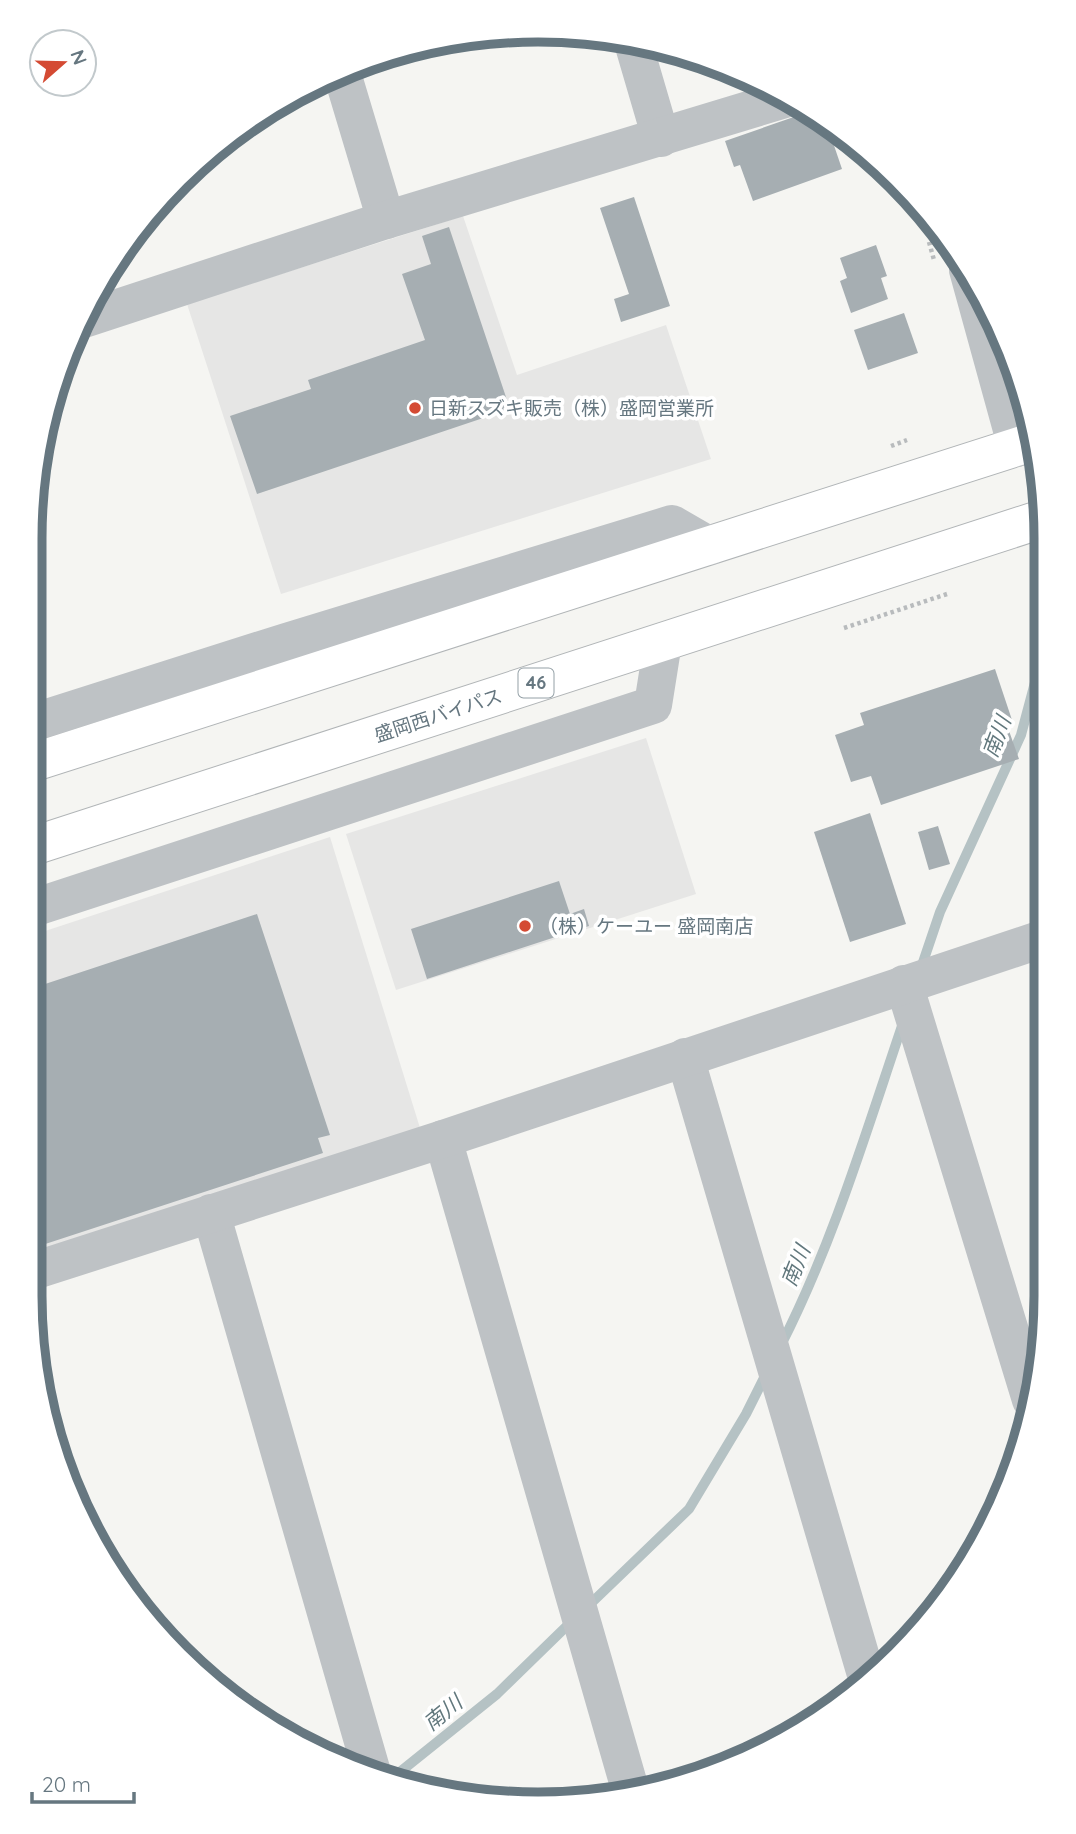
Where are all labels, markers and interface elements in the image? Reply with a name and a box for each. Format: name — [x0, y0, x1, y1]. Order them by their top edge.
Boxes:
north arrow — [28, 28, 98, 98]
text: N — [65, 47, 93, 68]
place label: 日新スズキ販売（株）盛岡営業所 — [429, 396, 714, 420]
marker: 日新スズキ販売（株）盛岡営業所 — [407, 400, 423, 416]
road number: 46 — [518, 668, 554, 698]
street label: 盛岡西バイパス — [371, 683, 505, 747]
water label: 南川 — [976, 711, 1016, 761]
place label: （株）ケーユー 盛岡南店 — [539, 914, 753, 938]
marker: （株）ケーユー 盛岡南店 — [517, 918, 533, 934]
water label: 南川 — [775, 1239, 816, 1290]
water label: 南川 — [418, 1688, 468, 1736]
scale bar — [32, 1760, 133, 1804]
text: 20 m — [42, 1771, 91, 1797]

